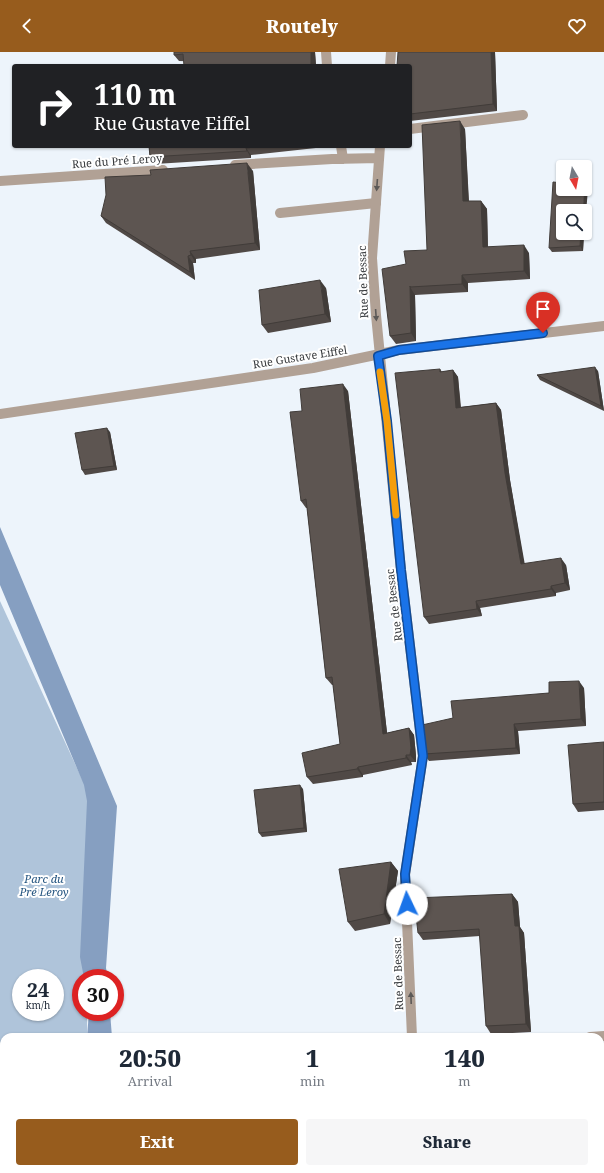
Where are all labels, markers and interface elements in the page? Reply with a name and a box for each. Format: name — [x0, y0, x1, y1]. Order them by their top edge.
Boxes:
text: Routely — [266, 14, 338, 38]
icon: back — [16, 15, 38, 37]
icon: heart — [566, 15, 588, 37]
text: 110 m — [94, 75, 176, 113]
icon: right — [28, 80, 80, 132]
text: Rue Gustave Eiffel — [94, 111, 250, 135]
street label: Rue du Pré Leroy — [71, 150, 163, 171]
north arrow — [556, 160, 592, 196]
map controls — [556, 160, 592, 240]
one-way arrow — [373, 179, 380, 191]
button: search — [556, 204, 592, 240]
street label: Rue de Bessac — [354, 245, 371, 319]
pin — [526, 292, 560, 333]
icon: arrive — [532, 298, 554, 320]
one-way arrow — [372, 309, 379, 321]
street label: Rue Gustave Eiffel — [252, 342, 349, 371]
street label: Rue de Bessac — [382, 568, 405, 642]
park label: Parc du Pré Leroy — [18, 871, 69, 899]
position arrow — [386, 883, 428, 925]
street label: Rue de Bessac — [389, 937, 406, 1011]
speed limit sign: 30 — [72, 969, 124, 1021]
text: 24 — [27, 976, 49, 1003]
one-way arrow — [407, 992, 414, 1004]
text: km/h — [26, 998, 50, 1012]
text: 20:50 — [119, 1041, 181, 1074]
text: 1 — [306, 1041, 319, 1074]
text: 140 — [444, 1041, 485, 1074]
text: Arrival — [128, 1072, 172, 1090]
text: min — [300, 1072, 325, 1090]
text: m — [458, 1072, 471, 1090]
button: Exit — [16, 1119, 298, 1165]
button: Share — [306, 1119, 588, 1165]

